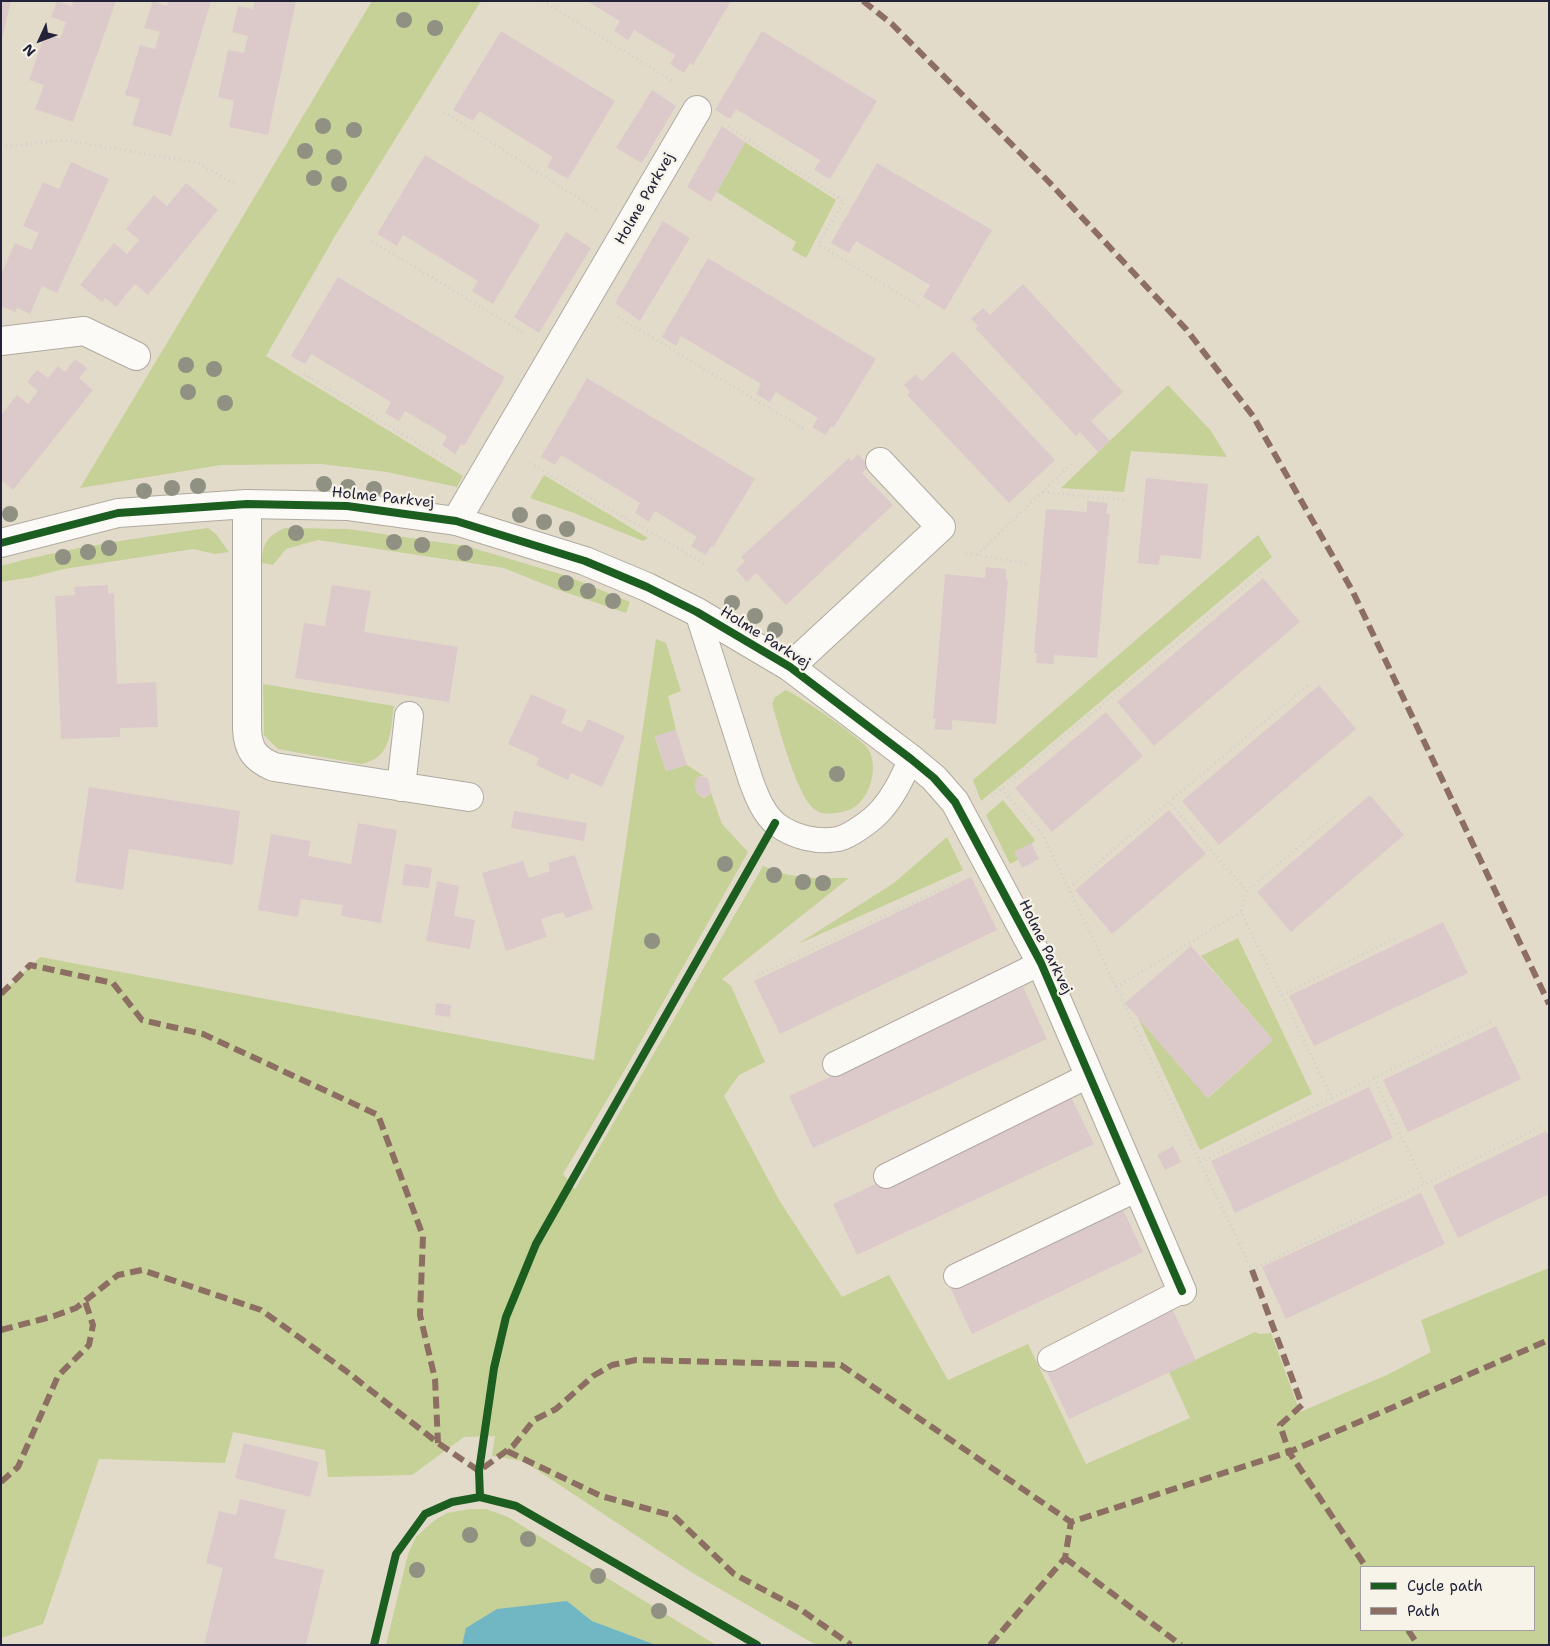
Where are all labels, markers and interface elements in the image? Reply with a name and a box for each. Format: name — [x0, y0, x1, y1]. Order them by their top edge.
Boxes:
north arrow — [15, 15, 65, 65]
text: N — [19, 40, 39, 60]
street label: Holme Parkvej — [611, 150, 679, 248]
street label: Holme Parkvej — [331, 484, 435, 512]
street label: Holme Parkvej — [717, 603, 813, 673]
street label: Holme Parkvej — [1014, 897, 1076, 997]
legend — [1360, 1566, 1535, 1631]
text: Cycle path — [1407, 1576, 1483, 1596]
text: Path — [1407, 1601, 1440, 1621]

